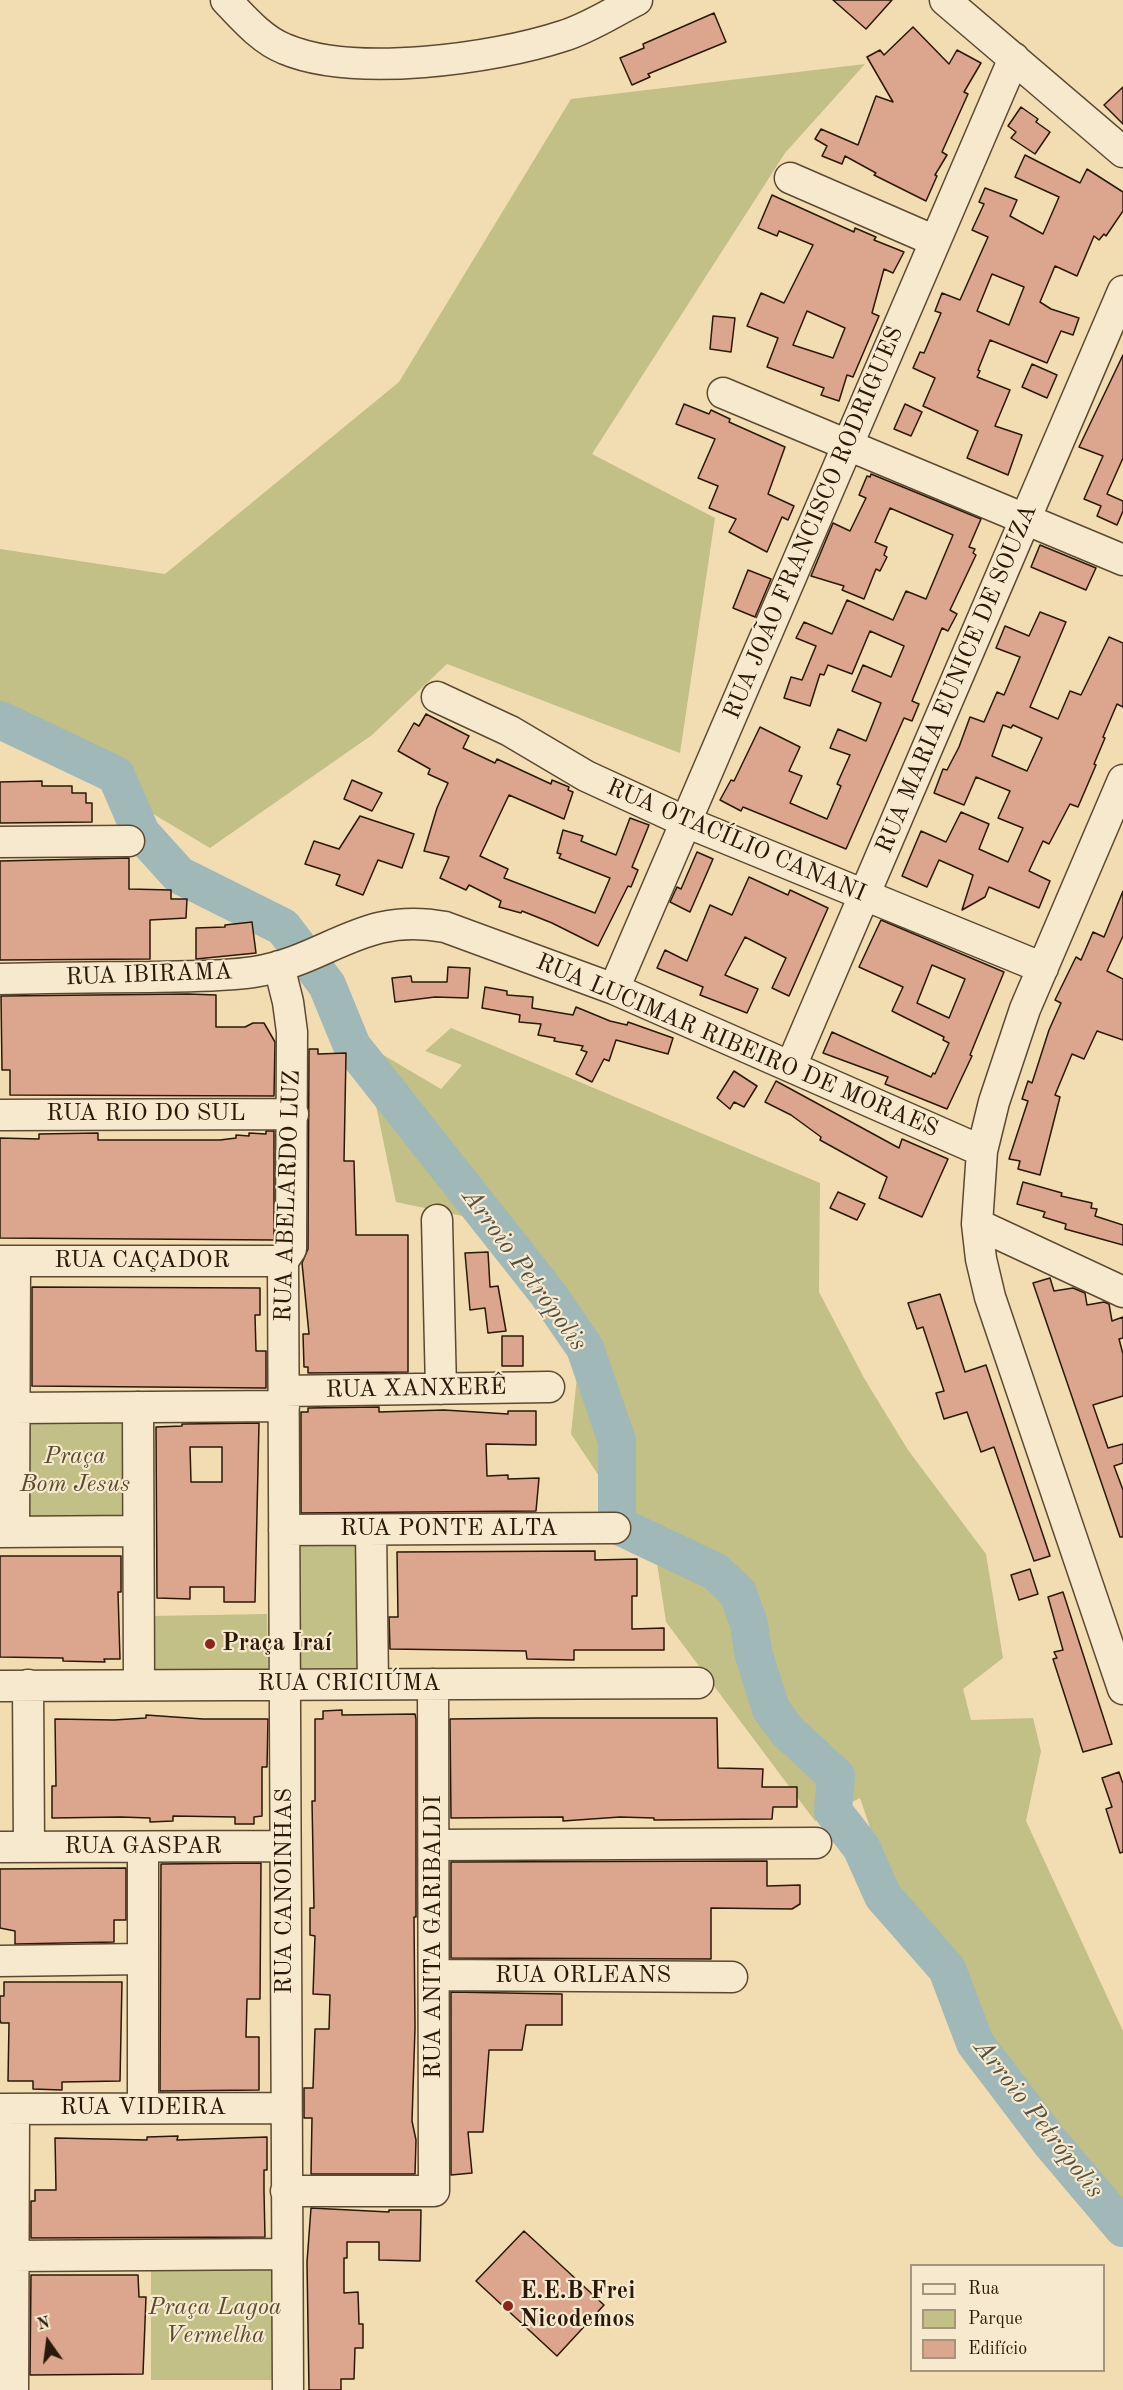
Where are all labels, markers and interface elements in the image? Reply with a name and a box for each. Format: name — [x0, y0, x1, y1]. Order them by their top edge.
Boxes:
street label: RUA JOÃO FRANCISCO RODRIGUES — [718, 322, 910, 724]
street label: RUA MARIA EUNICE DE SOUZA — [870, 500, 1044, 858]
street label: RUA OTACÍLIO CANANI — [602, 773, 870, 909]
street label: RUA LUCIMAR RIBEIRO DE MORAES — [532, 948, 942, 1144]
street label: RUA IBIRAMA — [65, 958, 233, 992]
street label: RUA ABELARDO LUZ — [269, 1070, 307, 1322]
street label: RUA RIO DO SUL — [46, 1100, 246, 1128]
water label: Arroio Petrópolis — [454, 1182, 594, 1358]
street label: RUA CAÇADOR — [54, 1247, 230, 1275]
street label: RUA XANXERÊ — [325, 1373, 507, 1405]
park label: Praça Bom Jesus — [20, 1443, 130, 1499]
street label: RUA PONTE ALTA — [340, 1515, 558, 1543]
place label: Praça Iraí — [222, 1630, 332, 1658]
marker: Praça Iraí — [203, 1637, 217, 1651]
street label: RUA CRICIÚMA — [257, 1670, 441, 1698]
street label: RUA CANOINHAS — [271, 1788, 299, 1994]
street label: RUA ANITA GARIBALDI — [420, 1795, 448, 2079]
street label: RUA GASPAR — [64, 1833, 222, 1861]
street label: RUA ORLEANS — [495, 1962, 671, 1990]
water label: Arroio Petrópolis — [966, 2033, 1110, 2205]
street label: RUA VIDEIRA — [60, 2094, 226, 2122]
legend — [910, 2264, 1105, 2372]
place label: E.E.B Frei Nicodemos — [520, 2278, 635, 2334]
text: Rua — [968, 2280, 999, 2298]
park label: Praça Lagoa Vermelha — [148, 2294, 282, 2350]
marker: E.E.B Frei Nicodemos — [501, 2299, 515, 2313]
text: Parque — [968, 2310, 1023, 2328]
north arrow — [18, 2312, 78, 2372]
text: N — [36, 2315, 52, 2334]
text: Edifício — [968, 2340, 1027, 2358]

